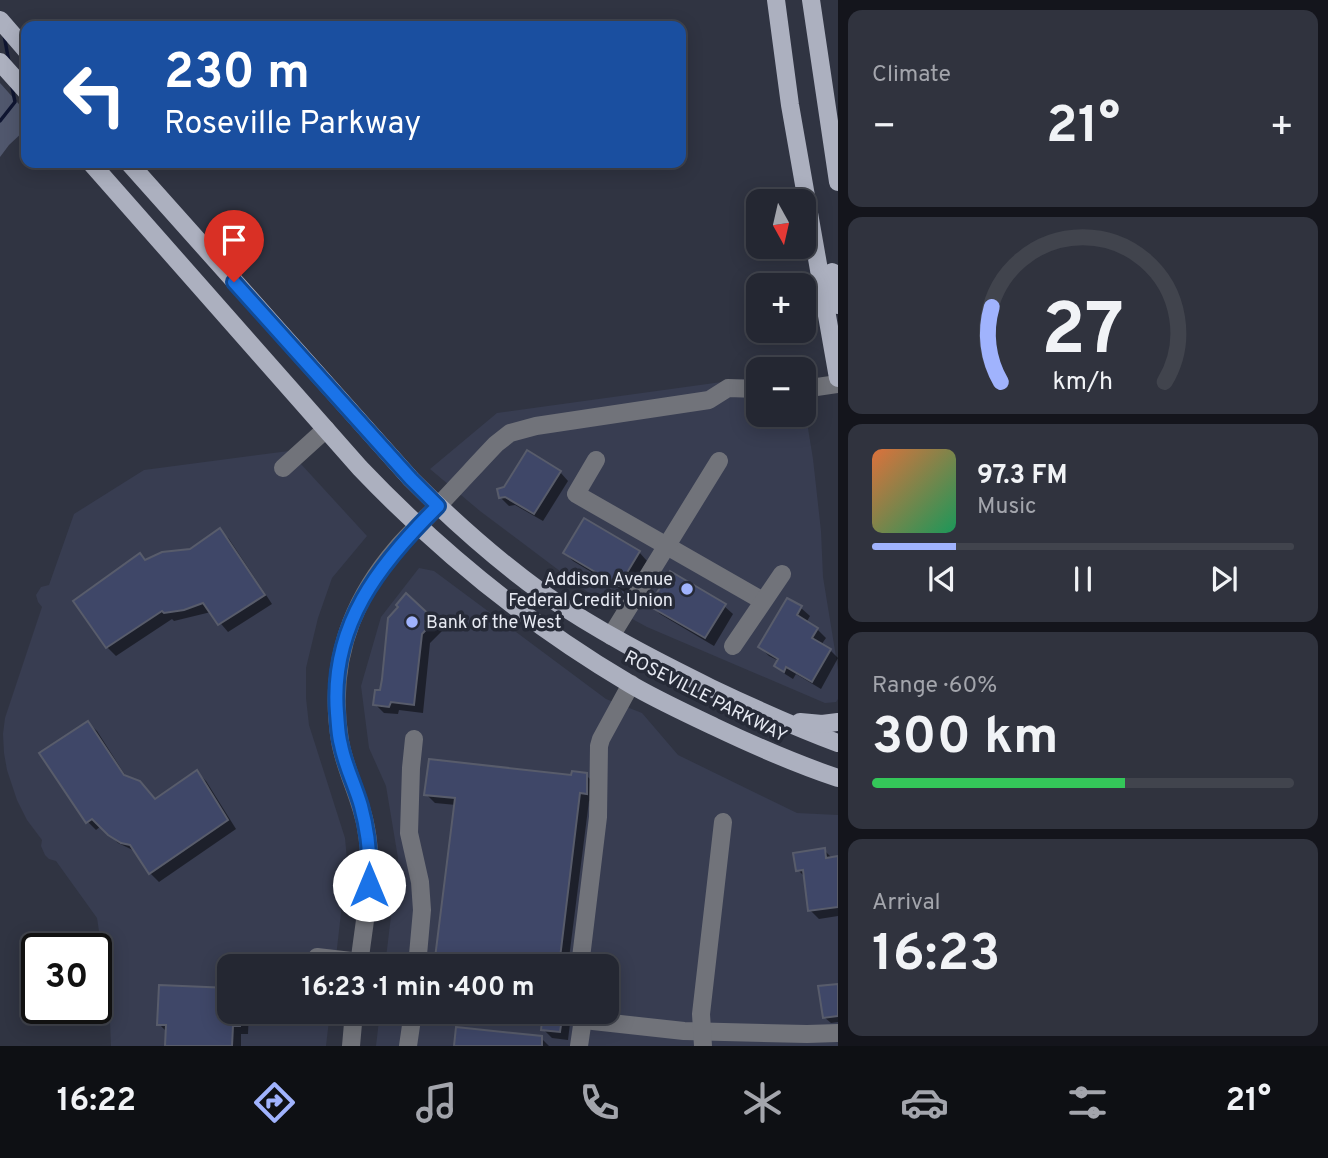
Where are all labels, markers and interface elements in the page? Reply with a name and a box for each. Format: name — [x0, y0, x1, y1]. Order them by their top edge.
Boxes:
text: 230 m — [164, 44, 310, 106]
icon: left — [49, 49, 140, 140]
text: Climate — [872, 61, 951, 90]
text: 21° — [1046, 95, 1120, 161]
text: − — [872, 104, 897, 153]
text: + — [1269, 104, 1294, 153]
text: Roseville Parkway — [164, 105, 421, 145]
north arrow — [746, 189, 816, 259]
map controls — [746, 189, 816, 427]
pin — [204, 210, 264, 282]
icon: arrive — [215, 221, 253, 259]
button: + — [746, 273, 816, 343]
text: 27 — [1042, 288, 1124, 380]
button: − — [746, 357, 816, 427]
text: km/h — [1053, 367, 1113, 399]
text: 97.3 FM — [977, 460, 1068, 493]
text: Music — [977, 493, 1037, 522]
icon: previous — [923, 560, 961, 598]
icon: pause — [1064, 560, 1102, 598]
icon: next — [1205, 560, 1243, 598]
place label: Addison Avenue Federal Credit Union — [508, 569, 673, 613]
marker: Addison Avenue Federal Credit Union — [679, 581, 695, 597]
place label: Bank of the West — [426, 612, 561, 635]
marker: Bank of the West — [404, 614, 420, 630]
street label: ROSEVILLE PARKWAY — [620, 646, 791, 748]
text: Range · 60% — [872, 672, 997, 701]
text: 300 km — [872, 706, 1059, 772]
position arrow — [332, 848, 406, 922]
text: Arrival — [872, 889, 941, 918]
text: 16:23 — [872, 923, 1000, 989]
speed limit sign: 30 — [21, 933, 112, 1024]
text: 16:23 · 1 min · 400 m — [302, 972, 534, 1005]
icon: directions — [250, 1078, 299, 1127]
icon: music — [412, 1078, 461, 1127]
icon: phone — [575, 1078, 624, 1127]
icon: climate — [738, 1078, 787, 1127]
icon: car — [900, 1078, 949, 1127]
icon: filters — [1063, 1078, 1112, 1127]
text: 16:22 — [57, 1082, 136, 1122]
text: 21° — [1225, 1082, 1271, 1122]

